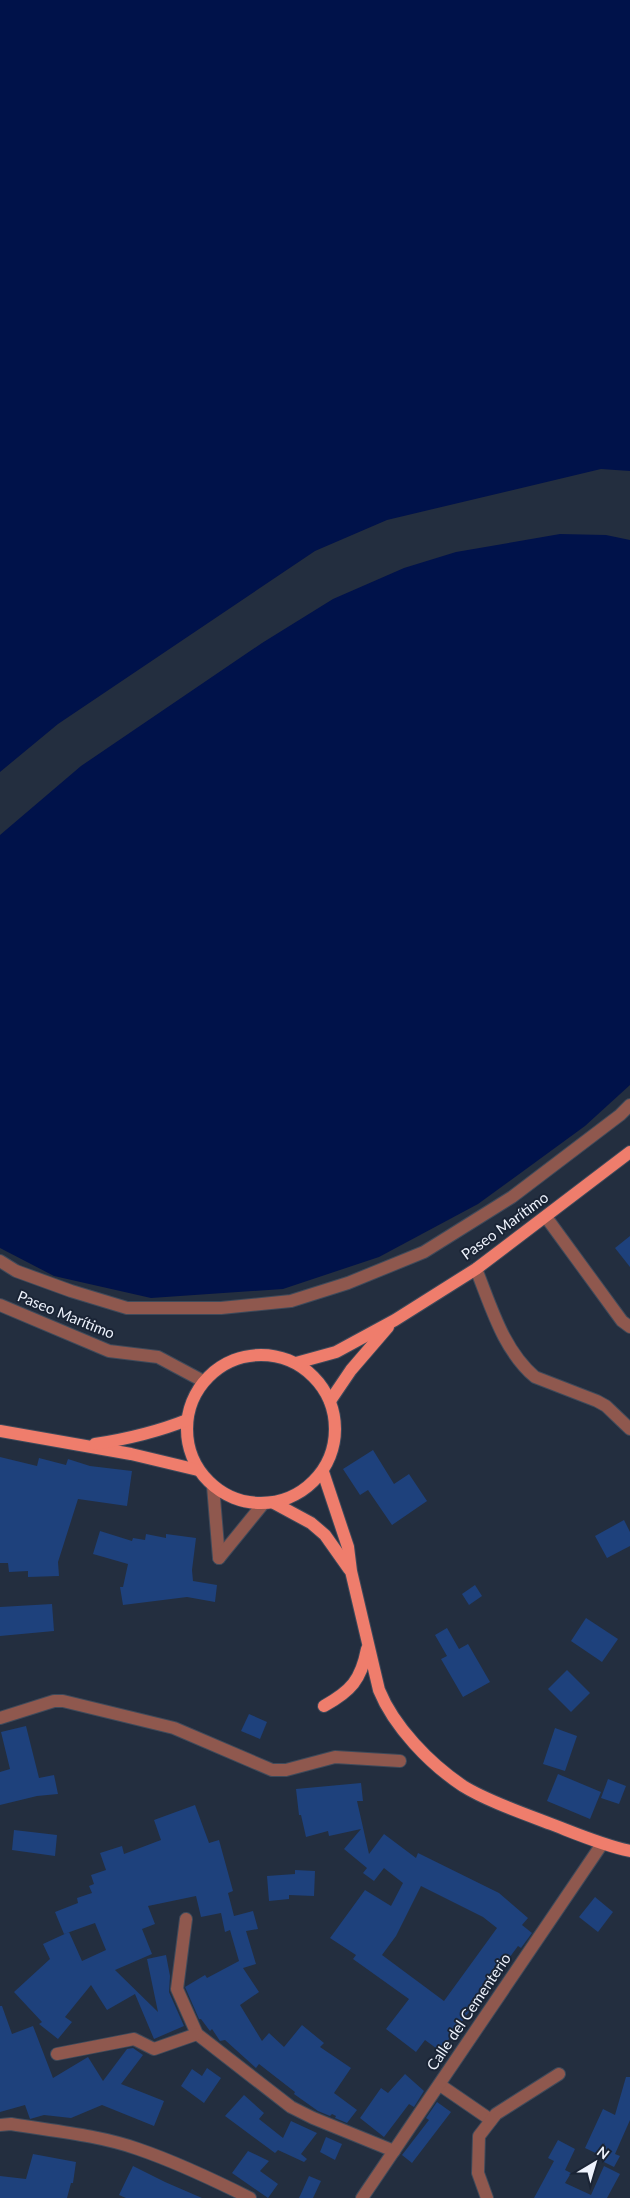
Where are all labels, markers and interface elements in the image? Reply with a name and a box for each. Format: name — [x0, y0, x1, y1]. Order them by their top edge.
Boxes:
street label: Paseo Marítimo — [457, 1188, 551, 1263]
street label: Paseo Marítimo — [15, 1286, 118, 1342]
street label: Calle del Cementerio — [422, 1950, 514, 2073]
north arrow — [570, 2138, 620, 2188]
text: N — [594, 2142, 613, 2162]

